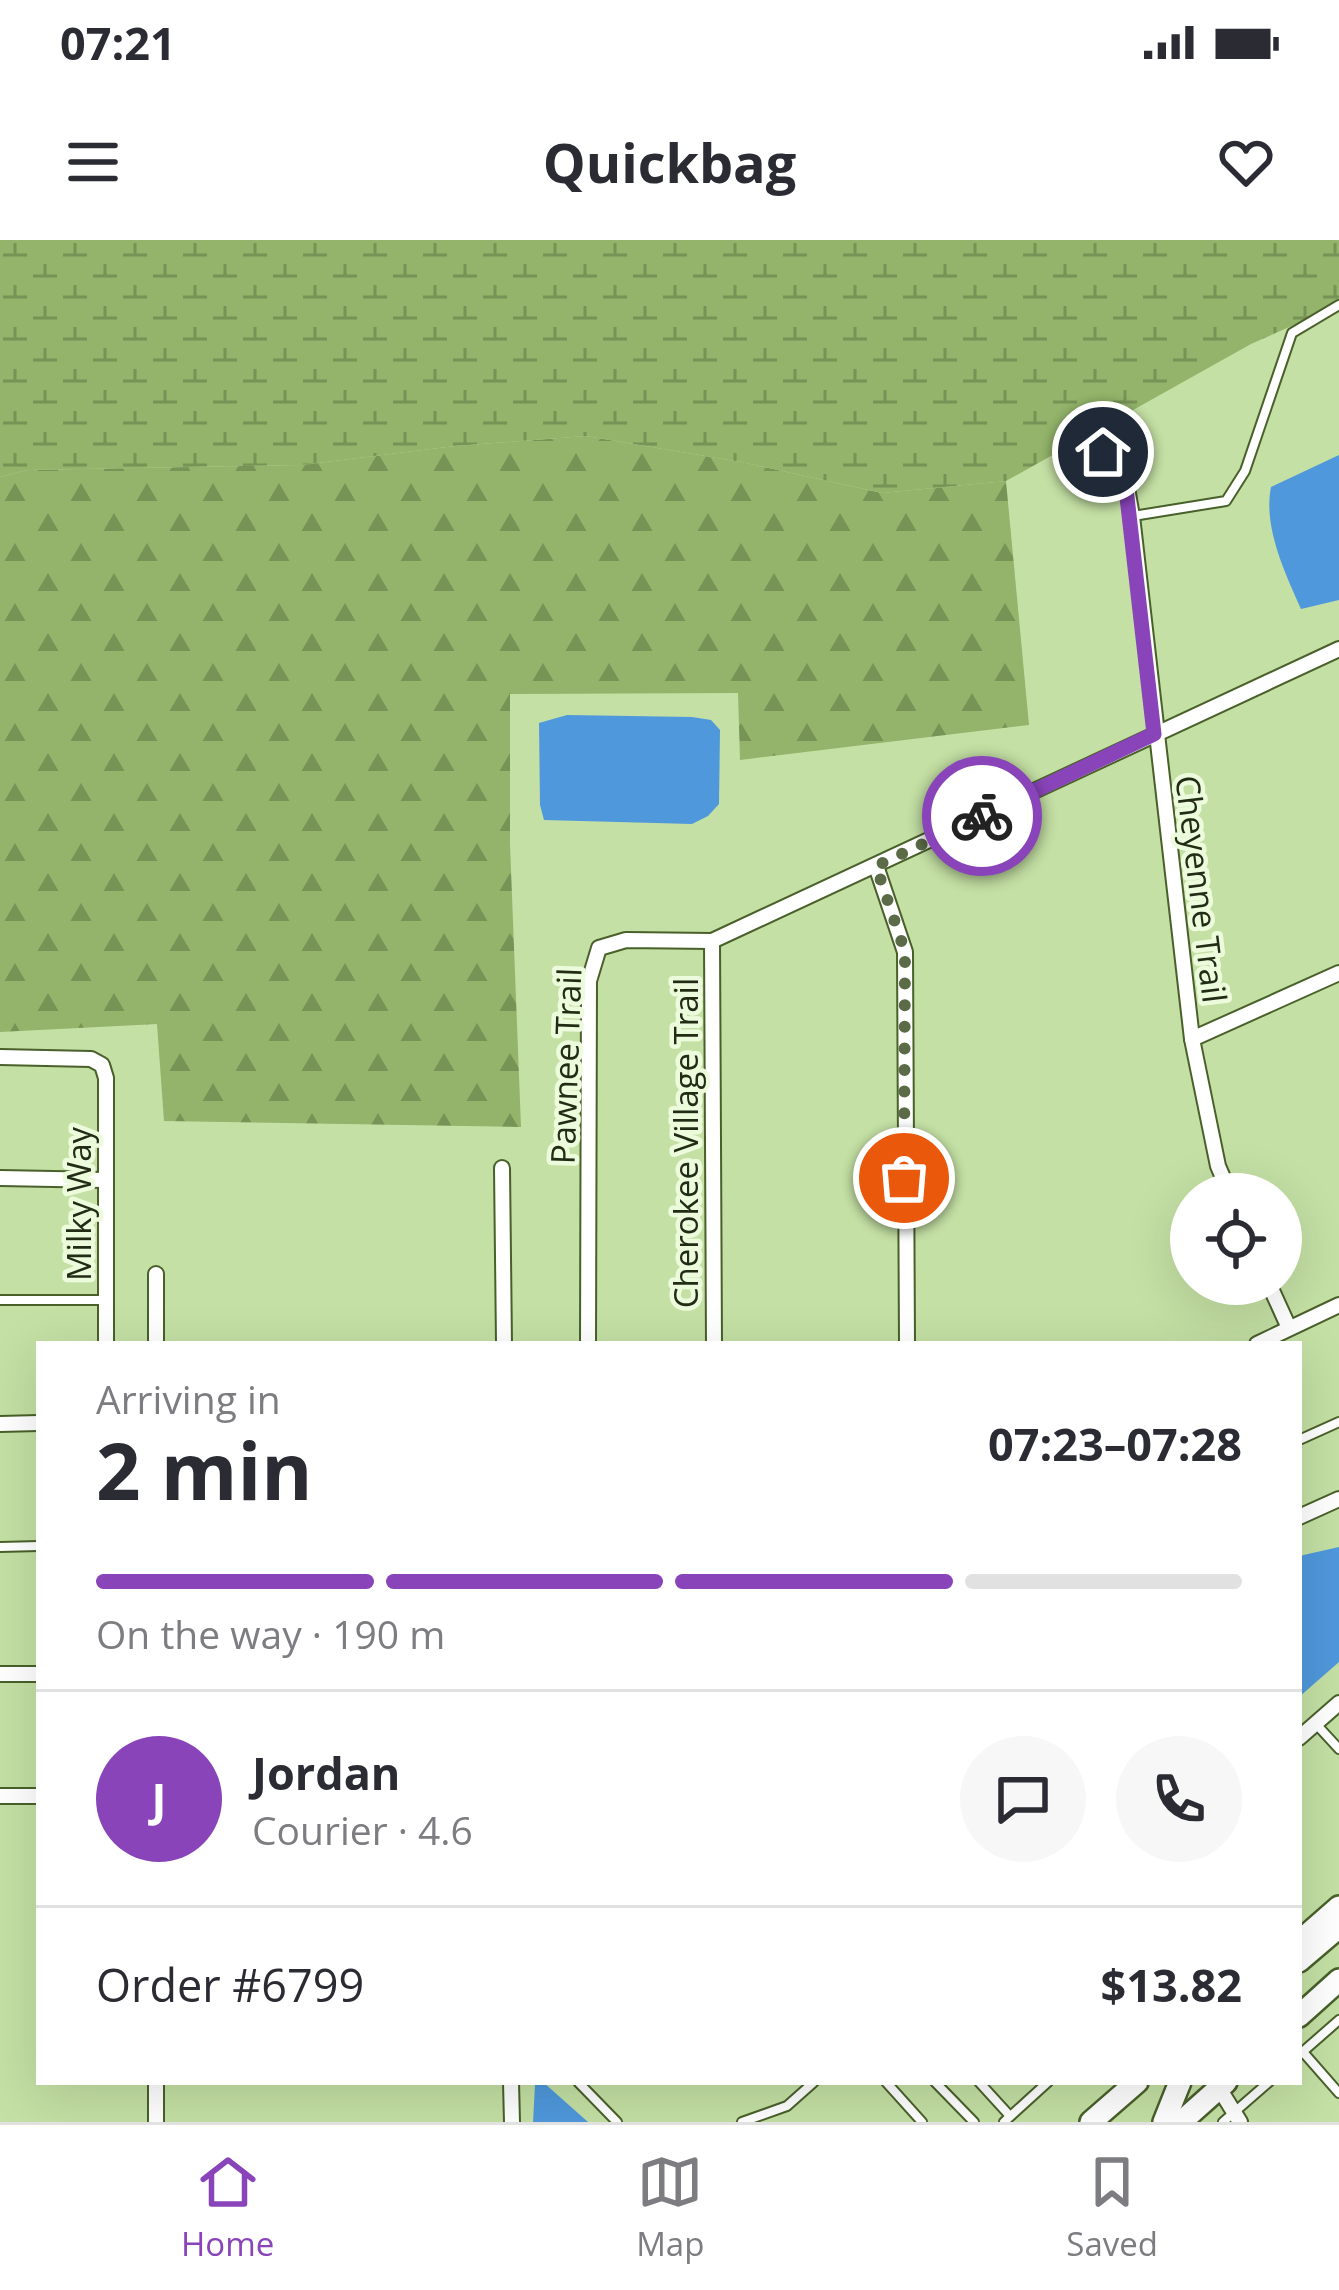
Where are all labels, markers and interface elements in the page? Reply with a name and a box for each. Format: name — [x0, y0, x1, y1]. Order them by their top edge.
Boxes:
text: 07:21 — [60, 12, 176, 73]
text: Quickbag — [543, 125, 796, 199]
icon: menu — [60, 129, 126, 195]
icon: heart — [1213, 129, 1279, 195]
pin — [1052, 401, 1154, 503]
icon: home — [1070, 419, 1136, 485]
courier — [922, 756, 1042, 876]
street label: Cheyenne Trail — [1165, 773, 1238, 1005]
icon: bike — [949, 783, 1015, 849]
street label: Pawnee Trail — [540, 967, 591, 1165]
street label: Cherokee Village Trail — [663, 978, 708, 1308]
street label: Milky Way — [56, 1126, 101, 1281]
pin — [853, 1127, 955, 1229]
icon: bag — [871, 1145, 937, 1211]
map controls — [1170, 1173, 1302, 1305]
button: locate — [1170, 1173, 1302, 1305]
text: Arriving in — [96, 1372, 281, 1425]
text: 07:23–07:28 — [988, 1413, 1242, 1474]
text: 2 min — [96, 1417, 313, 1523]
text: On the way · 190 m — [96, 1607, 445, 1660]
button: chat — [960, 1736, 1086, 1862]
button: phone — [1116, 1736, 1242, 1862]
text: Jordan — [252, 1742, 400, 1803]
text: J — [152, 1768, 166, 1829]
text: Courier · 4.6 — [252, 1803, 473, 1856]
text: Order #6799 — [96, 1954, 364, 2015]
text: $13.82 — [1101, 1954, 1242, 2015]
tab: Home — [181, 2149, 274, 2266]
tab: Map — [636, 2149, 704, 2266]
tab: Saved — [1066, 2149, 1158, 2266]

